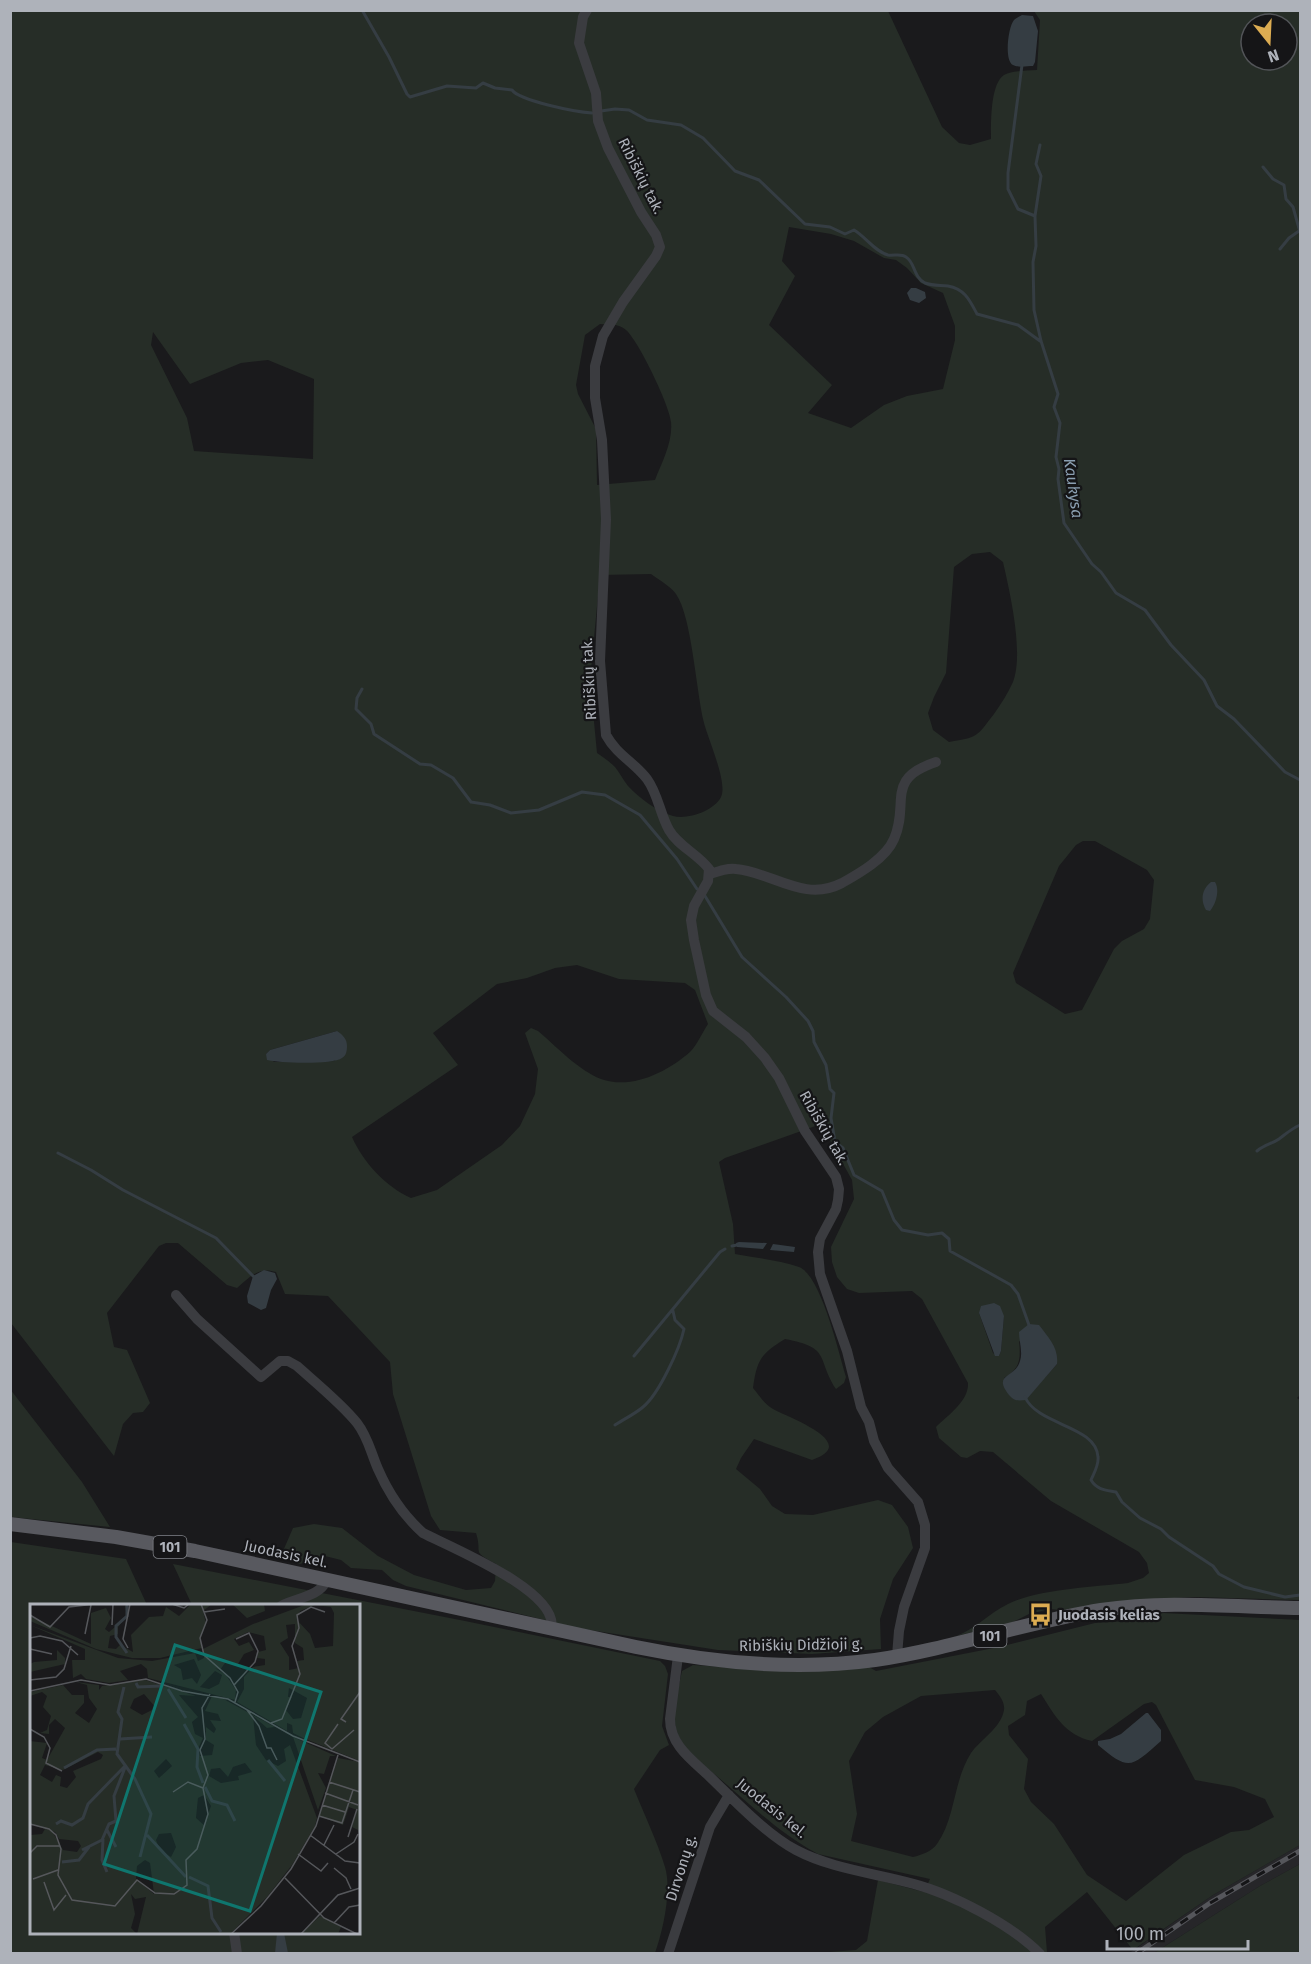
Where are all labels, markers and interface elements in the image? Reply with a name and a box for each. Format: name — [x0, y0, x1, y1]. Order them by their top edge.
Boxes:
north arrow — [1239, 12, 1299, 72]
text: N — [1266, 45, 1281, 66]
street label: Ribiškių tak. — [614, 135, 668, 217]
water label: Kaukysa — [1060, 457, 1087, 519]
street label: Ribiškių tak. — [578, 637, 600, 721]
street label: Ribiškių tak. — [795, 1088, 853, 1168]
road number: 101 — [154, 1536, 186, 1558]
street label: Juodasis kel. — [243, 1536, 329, 1572]
bus stop icon: Juodasis kelias — [1027, 1602, 1053, 1628]
inset map — [30, 1604, 360, 1934]
place label: Juodasis kelias — [1057, 1606, 1160, 1624]
road number: 101 — [974, 1625, 1006, 1647]
street label: Ribiškių Didžioji g. — [739, 1635, 863, 1655]
street label: Juodasis kel. — [733, 1774, 811, 1842]
street label: Dirvonų g. — [662, 1833, 700, 1903]
scale bar — [1107, 1913, 1248, 1951]
text: 100 m — [1116, 1923, 1164, 1945]

